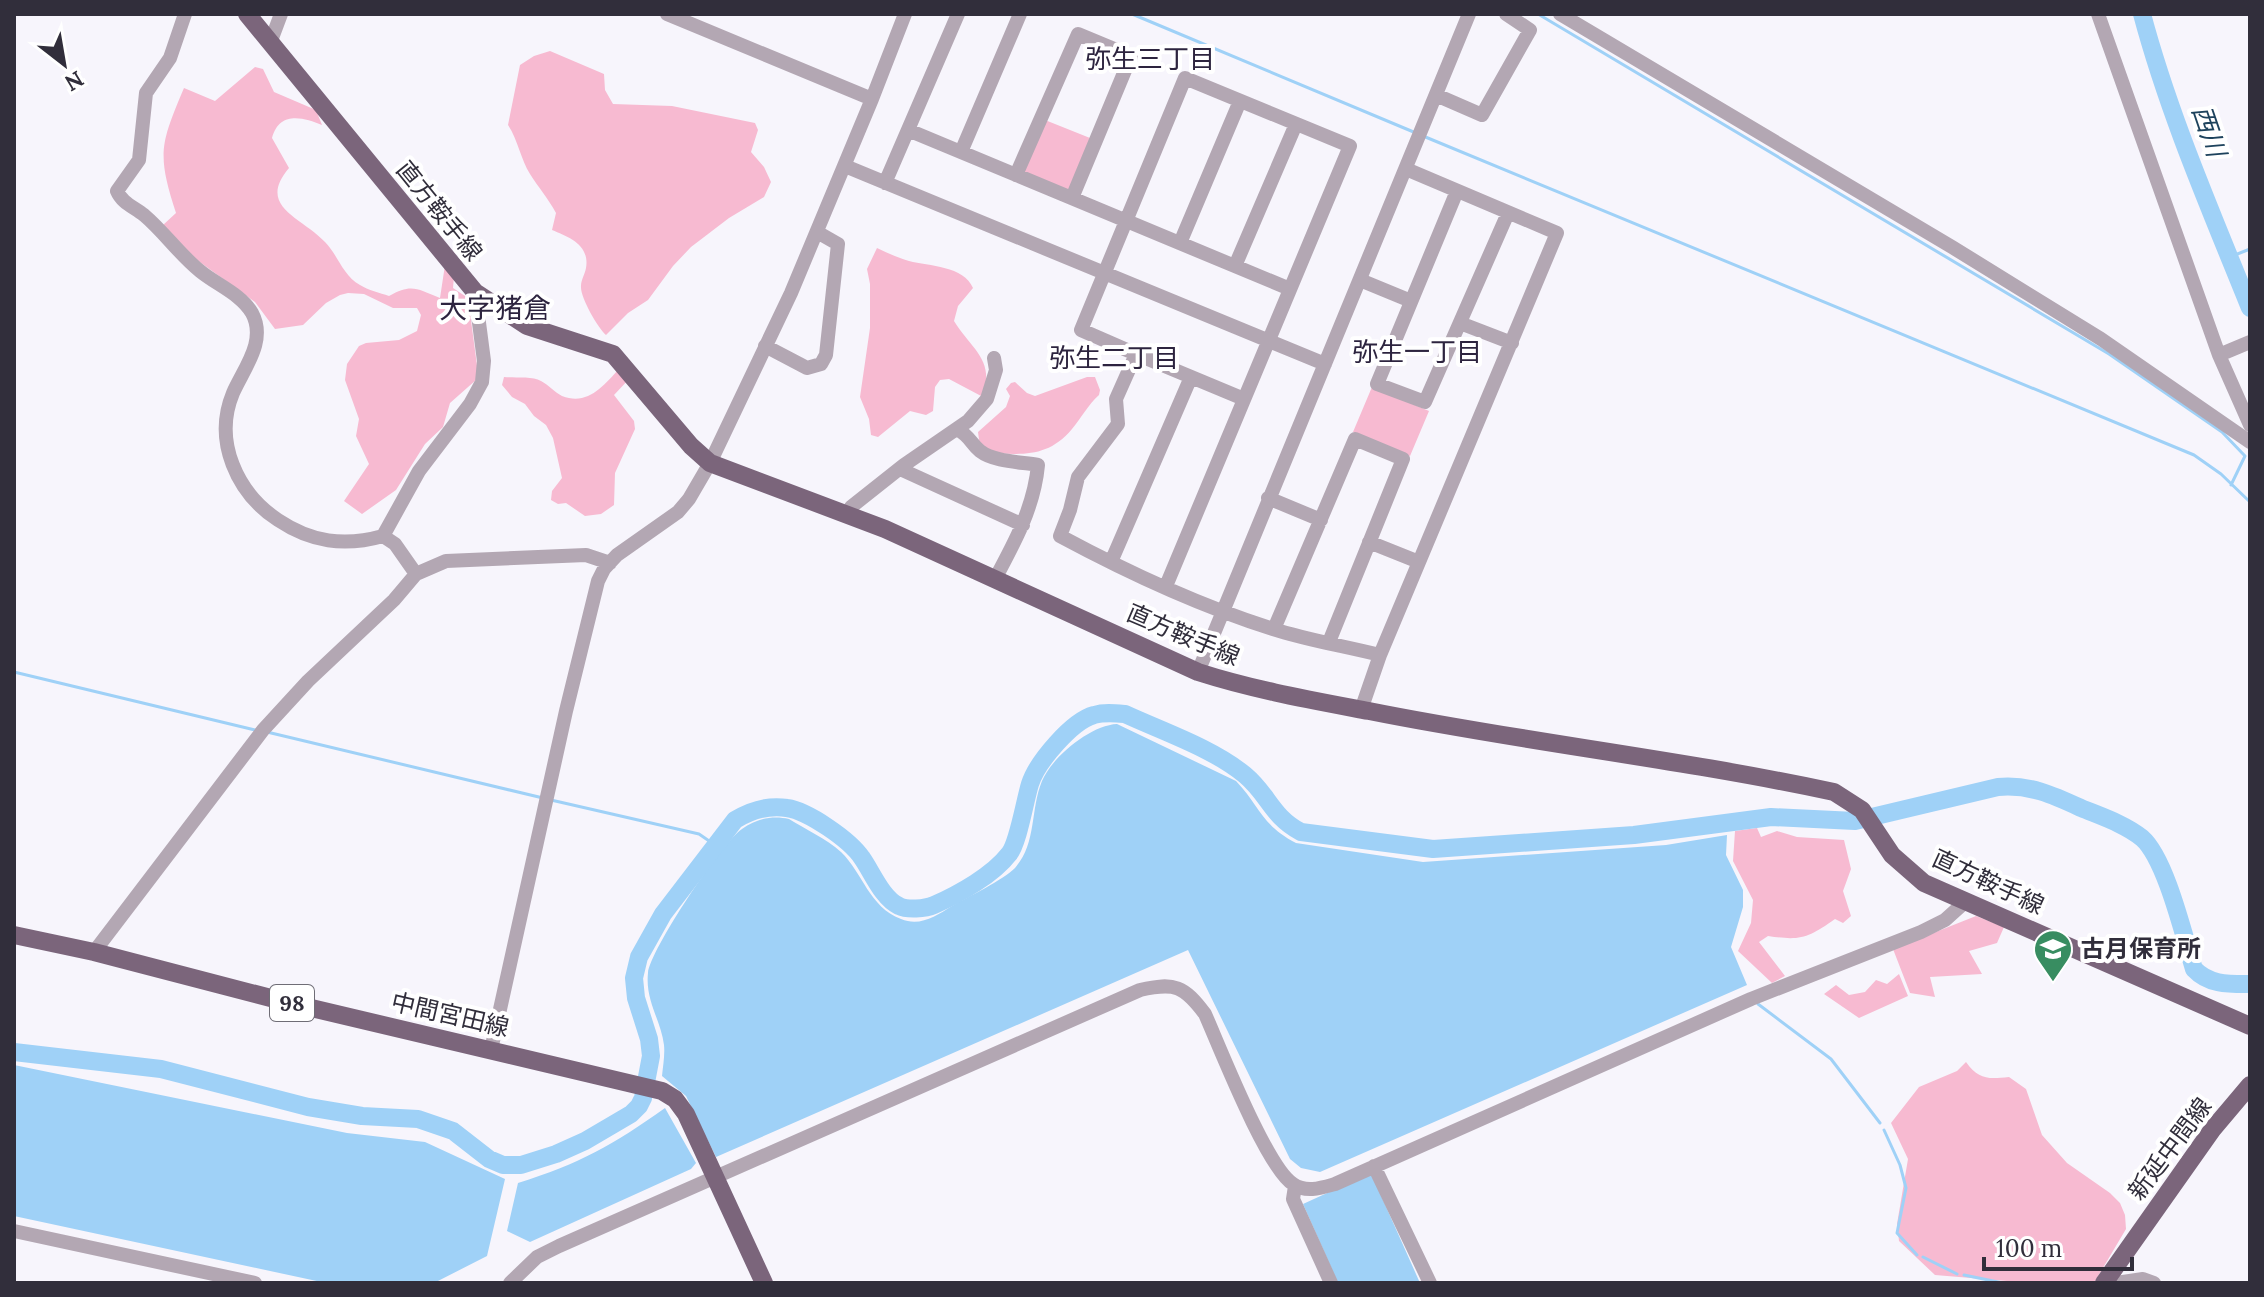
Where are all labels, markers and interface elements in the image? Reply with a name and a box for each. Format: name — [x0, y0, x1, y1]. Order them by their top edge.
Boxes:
north arrow — [24, 24, 104, 104]
district label: 弥生三丁目 — [1085, 42, 1215, 75]
text: N — [60, 65, 89, 98]
water label: 西川 — [2185, 101, 2235, 164]
street label: 直方鞍手線 — [390, 154, 489, 267]
district label: 大字猪倉 — [439, 290, 551, 326]
district label: 弥生一丁目 — [1352, 335, 1482, 368]
district label: 弥生二丁目 — [1049, 341, 1179, 374]
street label: 直方鞍手線 — [1122, 597, 1244, 672]
street label: 直方鞍手線 — [1927, 842, 2049, 921]
school or university icon: 古月保育所 — [2032, 928, 2074, 983]
place label: 古月保育所 — [2081, 933, 2201, 964]
road number: 98 — [270, 985, 314, 1021]
street label: 中間宮田線 — [388, 986, 512, 1043]
street label: 新延中間線 — [2121, 1091, 2218, 1206]
scale bar — [1984, 1221, 2132, 1271]
text: 100 m — [1996, 1233, 2062, 1264]

